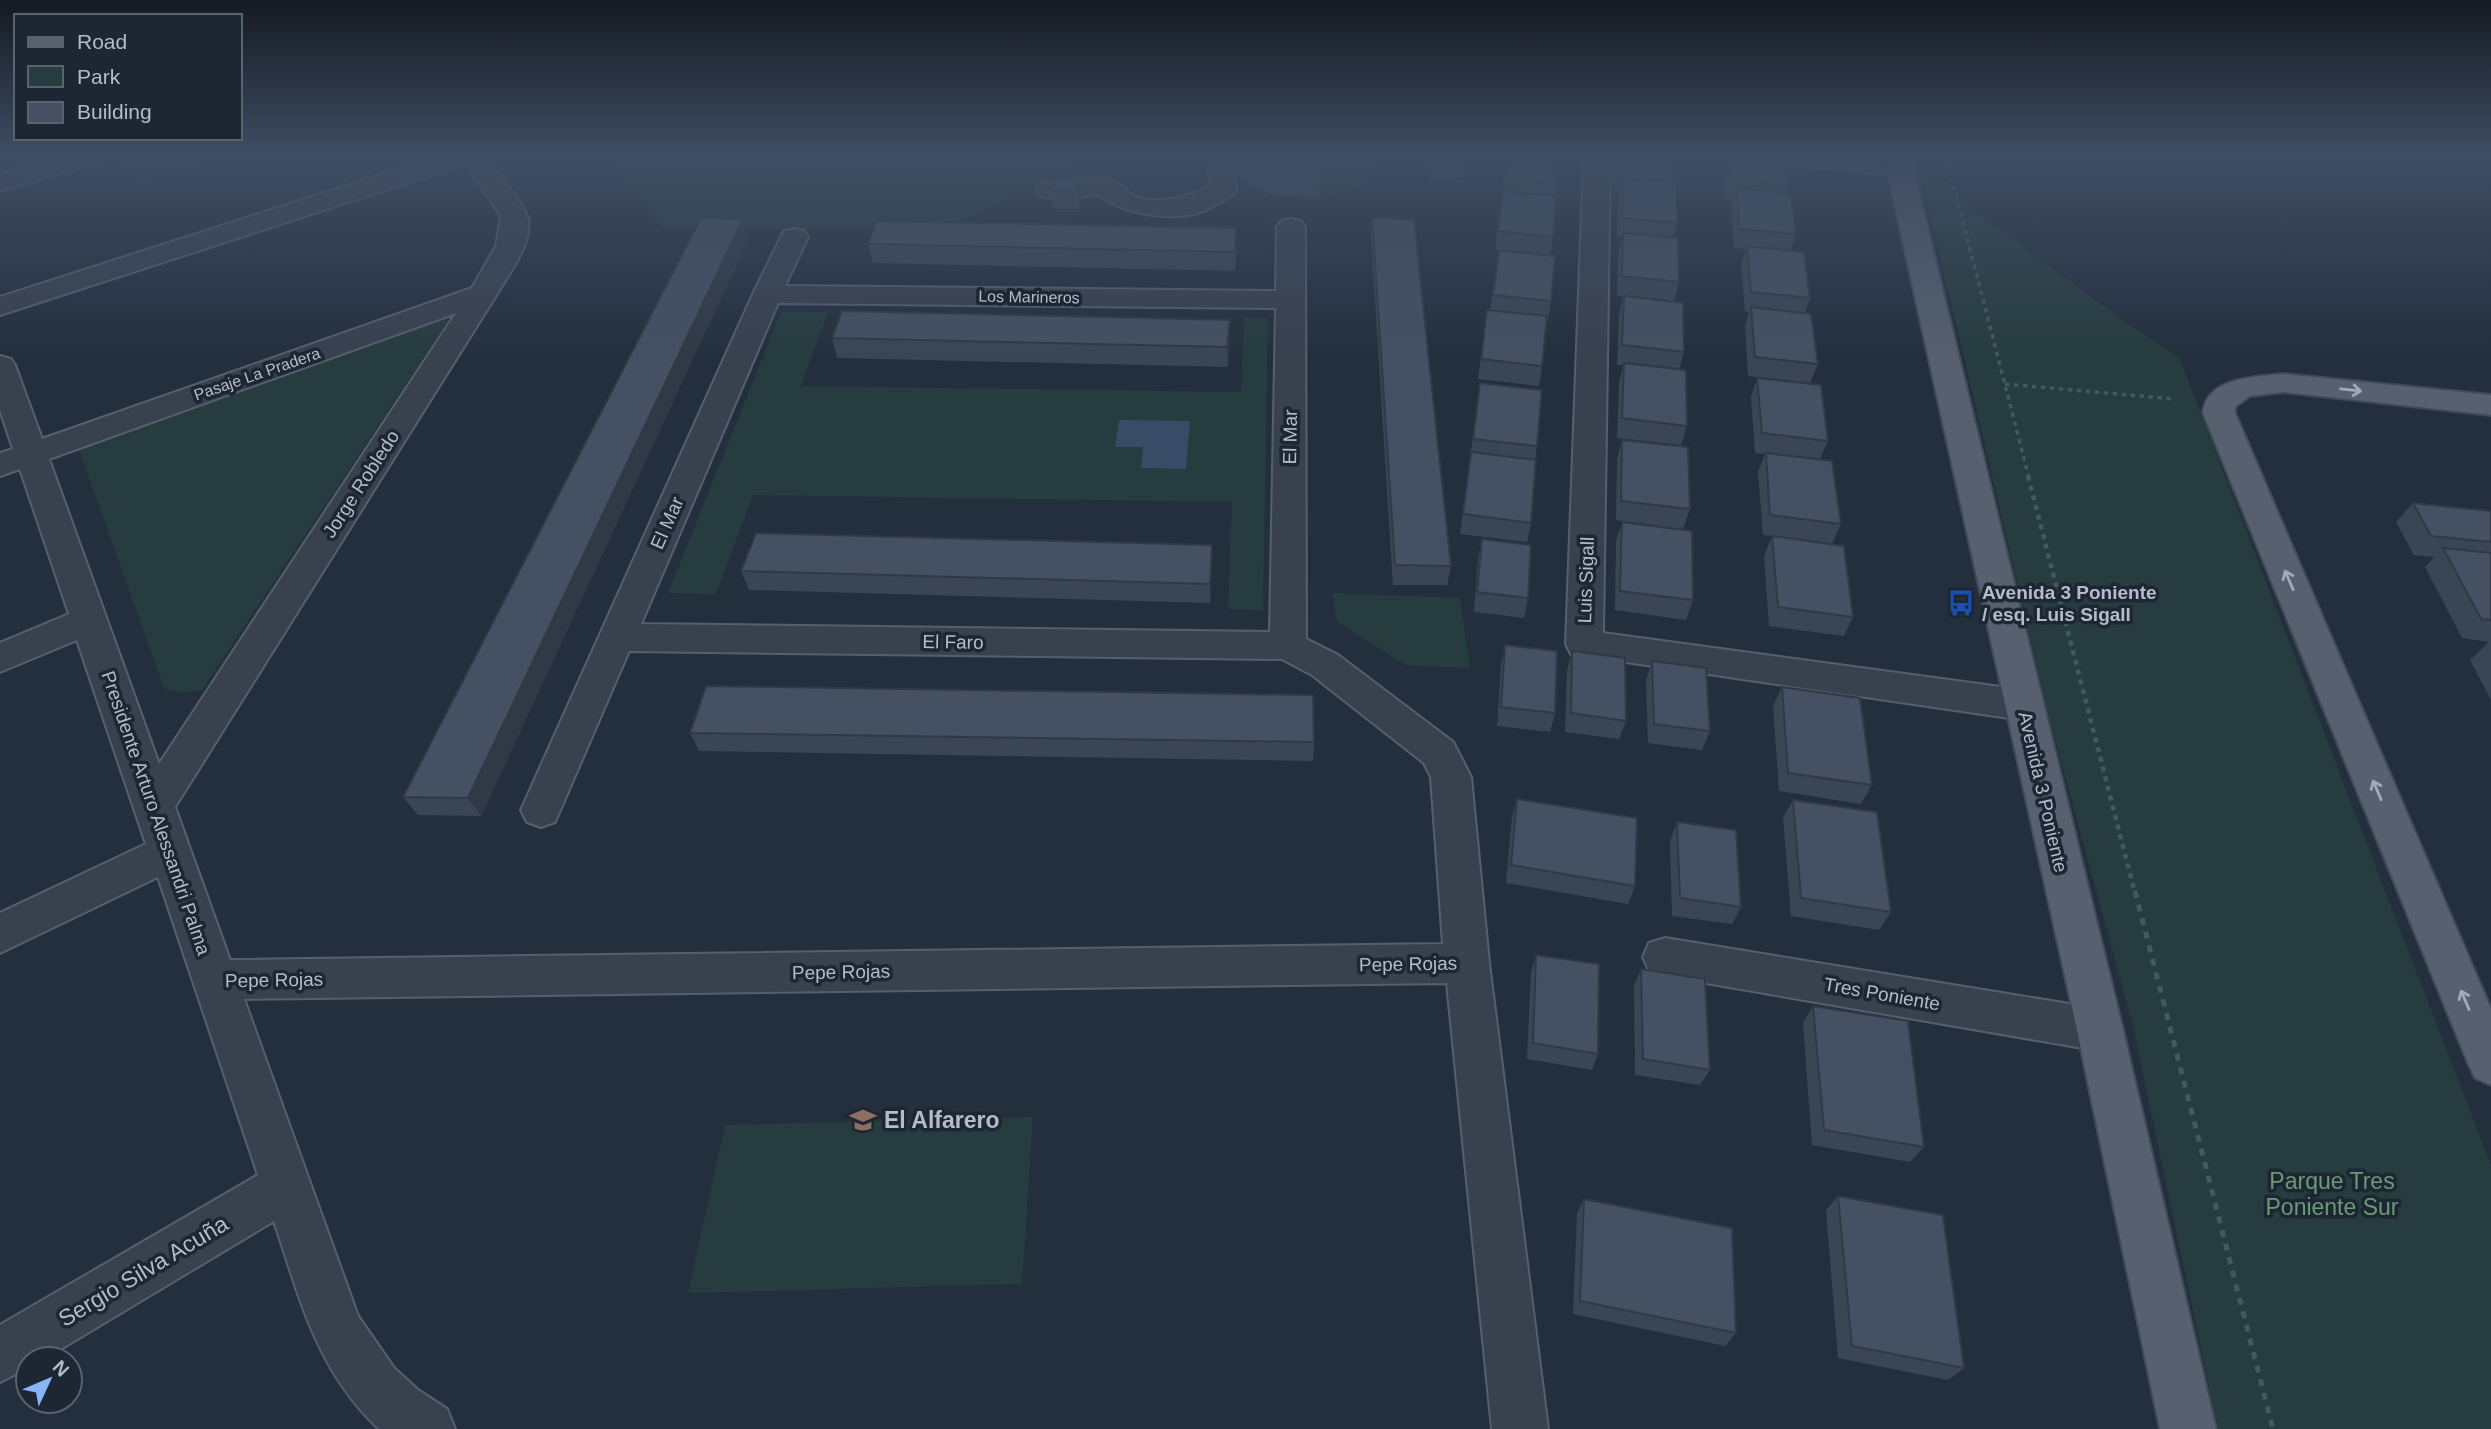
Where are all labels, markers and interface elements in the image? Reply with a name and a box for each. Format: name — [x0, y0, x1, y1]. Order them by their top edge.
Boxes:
legend — [14, 14, 242, 140]
text: Road — [77, 30, 127, 53]
text: Park — [77, 65, 121, 88]
text: Building — [77, 100, 152, 123]
street label: Los Marineros — [978, 288, 1080, 306]
street label: Pasaje La Pradera — [192, 344, 323, 404]
one-way arrow — [2339, 384, 2362, 397]
street label: El Mar — [1279, 409, 1301, 465]
street label: Jorge Robledo — [319, 426, 403, 542]
street label: El Mar — [646, 493, 688, 552]
street label: Luis Sigall — [1574, 536, 1598, 624]
one-way arrow — [2282, 570, 2295, 592]
place label: Avenida 3 Poniente / esq. Luis Sigall — [1982, 582, 2157, 625]
bus stop icon: Avenida 3 Poniente / esq. Luis Sigall — [1946, 588, 1976, 618]
street label: El Faro — [922, 631, 984, 653]
street label: Presidente Arturo Alessandri Palma — [97, 668, 215, 958]
street label: Avenida 3 Poniente — [2014, 710, 2072, 874]
one-way arrow — [2369, 780, 2382, 802]
street label: Pepe Rojas — [1359, 953, 1457, 975]
street label: Pepe Rojas — [792, 961, 890, 983]
street label: Pepe Rojas — [225, 969, 323, 991]
street label: Tres Poniente — [1822, 973, 1942, 1015]
one-way arrow — [2457, 990, 2470, 1011]
school or university icon: El Alfarero — [848, 1105, 878, 1135]
place label: El Alfarero — [884, 1107, 999, 1133]
park label: Parque Tres Poniente Sur — [2266, 1168, 2399, 1220]
street label: Sergio Silva Acuña — [54, 1210, 233, 1332]
north arrow — [14, 1345, 84, 1415]
text: N — [49, 1356, 73, 1381]

